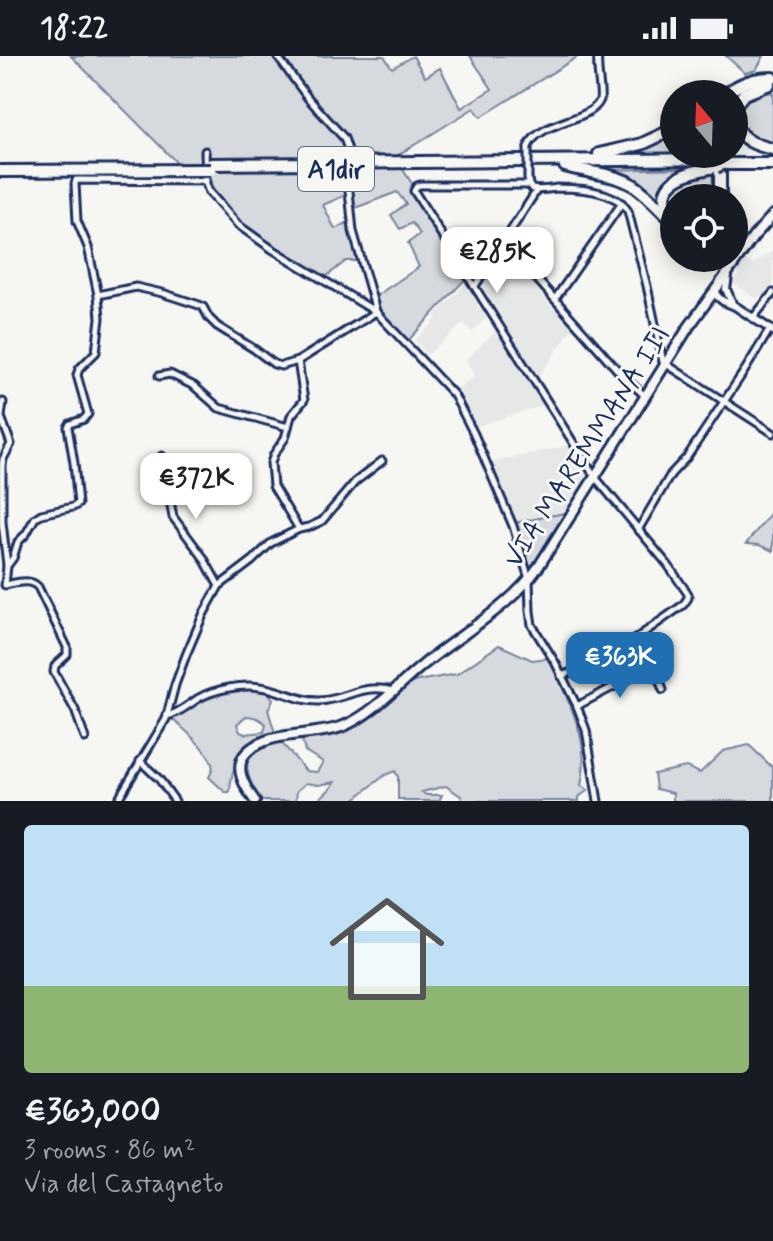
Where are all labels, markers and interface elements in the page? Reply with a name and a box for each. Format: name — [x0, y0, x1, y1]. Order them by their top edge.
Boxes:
text: 18:22 — [40, 9, 108, 48]
north arrow — [660, 80, 748, 168]
map controls — [660, 80, 748, 272]
road number: A1dir — [298, 147, 374, 191]
button: locate — [660, 184, 748, 272]
pin: €285K — [441, 227, 553, 295]
text: €285K — [459, 236, 535, 270]
street label: VIA MAREMMANA III — [496, 319, 680, 575]
pin: €372K — [140, 453, 252, 521]
text: €372K — [158, 462, 234, 496]
pin: €363K — [564, 632, 676, 700]
text: €363K — [584, 641, 656, 675]
icon: home — [315, 877, 459, 1021]
text: €363,000 — [24, 1089, 161, 1134]
text: 3 rooms · 86 m² — [24, 1134, 195, 1168]
text: Via del Castagneto — [24, 1168, 224, 1202]

